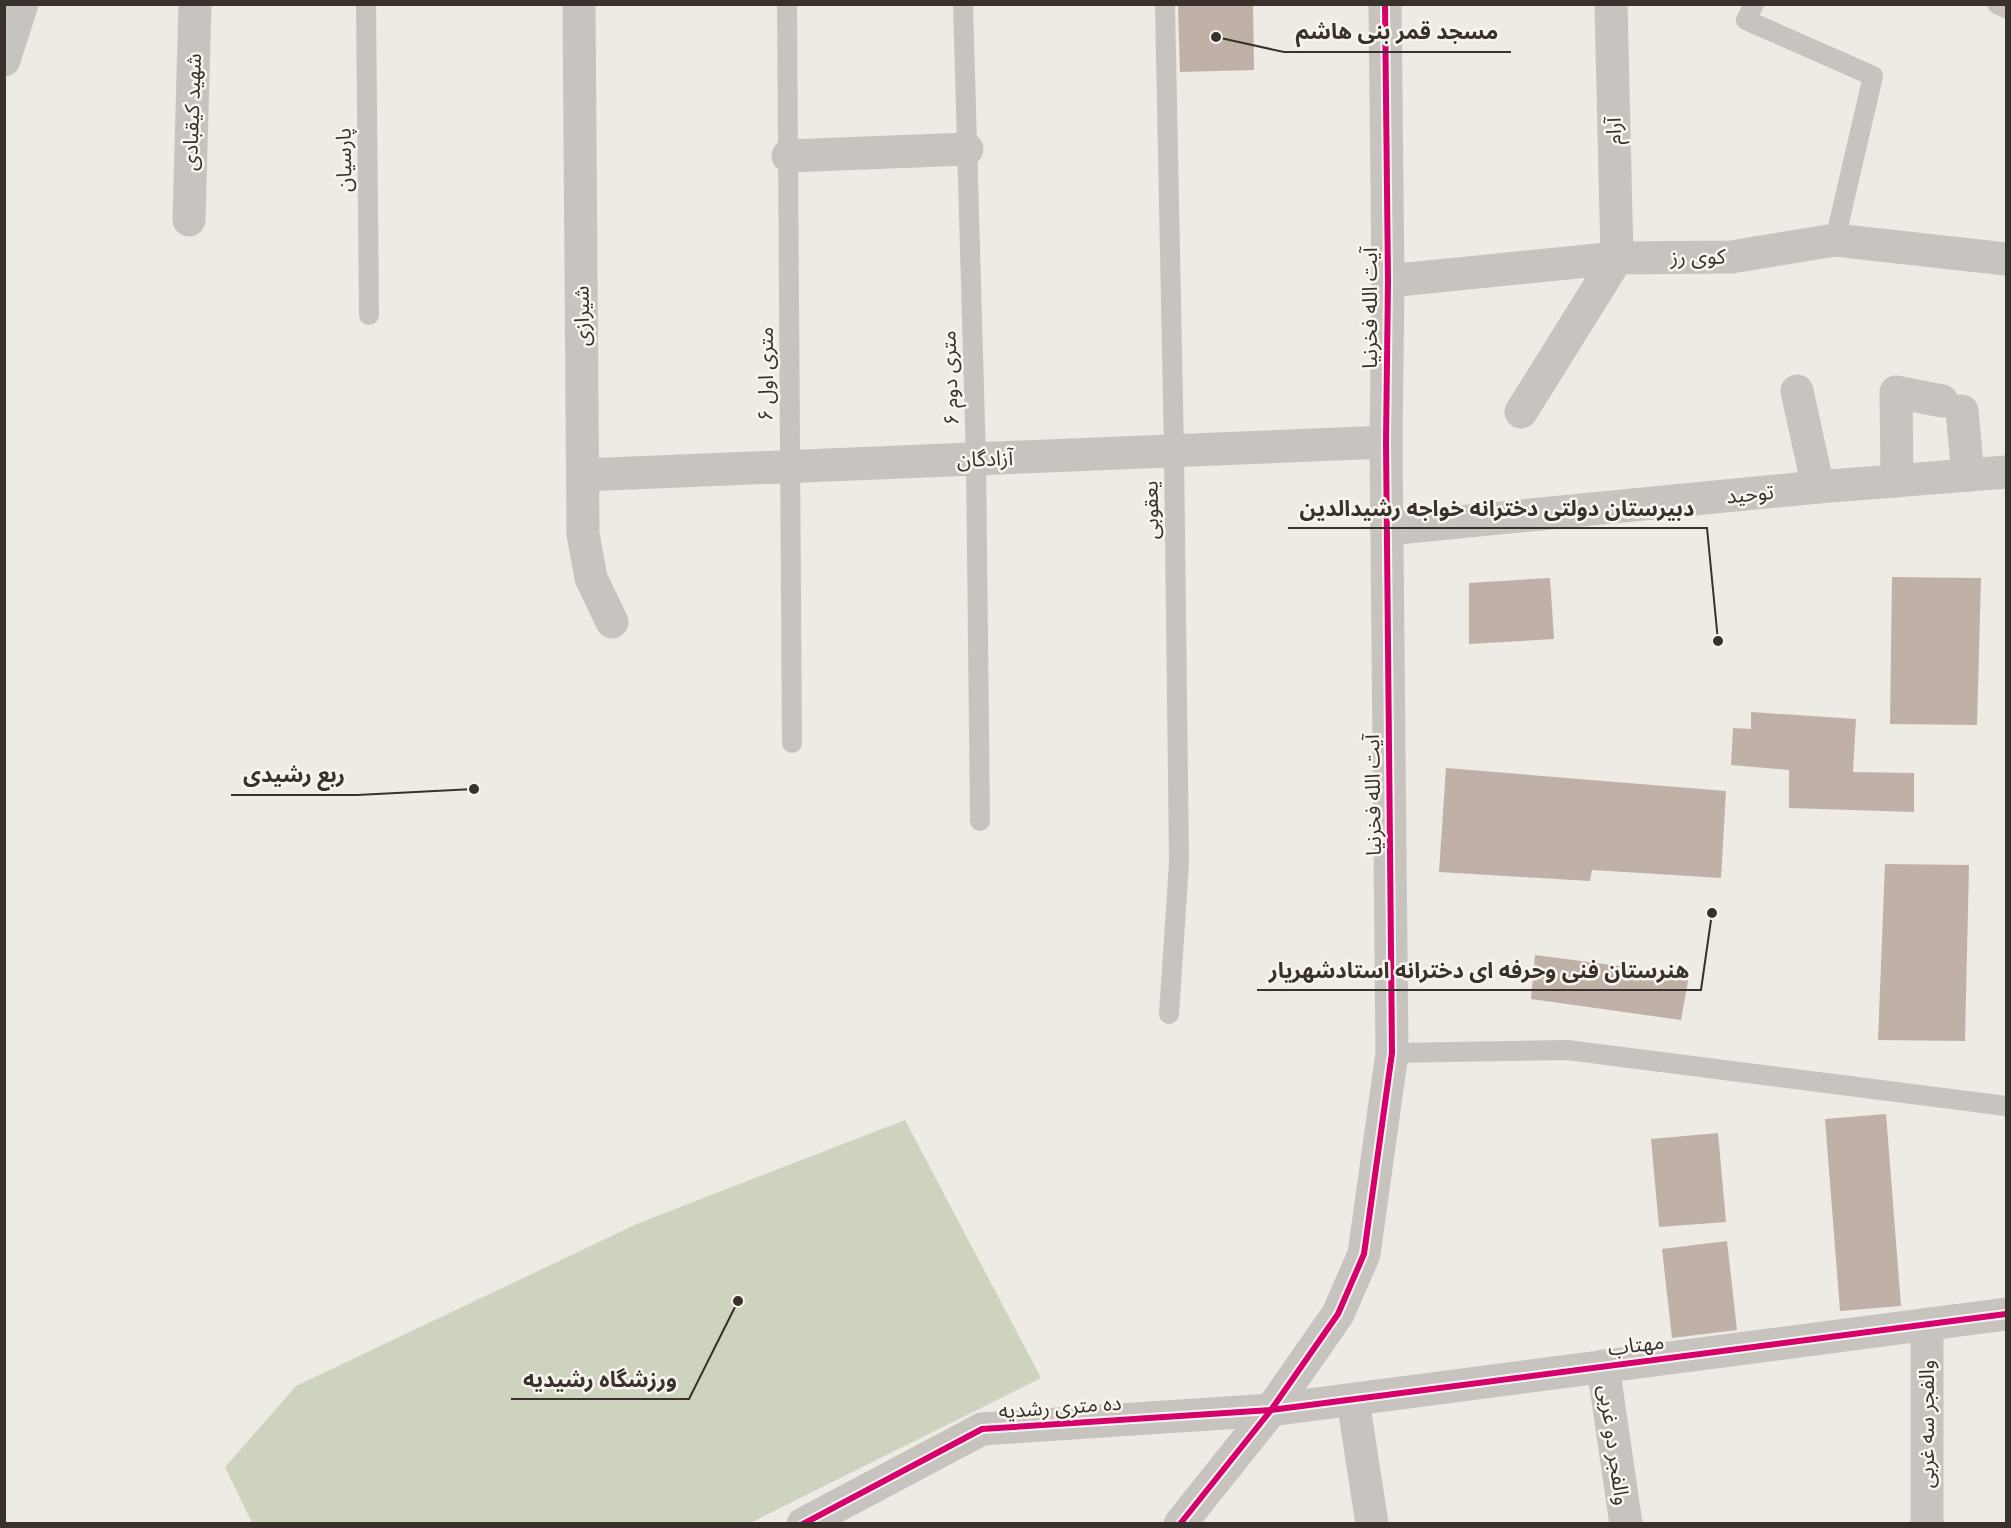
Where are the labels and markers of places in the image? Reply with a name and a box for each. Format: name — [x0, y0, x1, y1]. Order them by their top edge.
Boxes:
callout: مسجد قمر بنی هاشم — [1284, 12, 1511, 52]
callout: دبیرستان دولتی دخترانه خواجه رشیدالدین — [1288, 488, 1707, 528]
callout: ربع رشیدی — [231, 755, 357, 795]
callout: هنرستان فنی وحرفه ای دخترانه استادشهریار — [1257, 950, 1701, 990]
callout: ورزشگاه رشیدیه — [511, 1359, 689, 1399]

